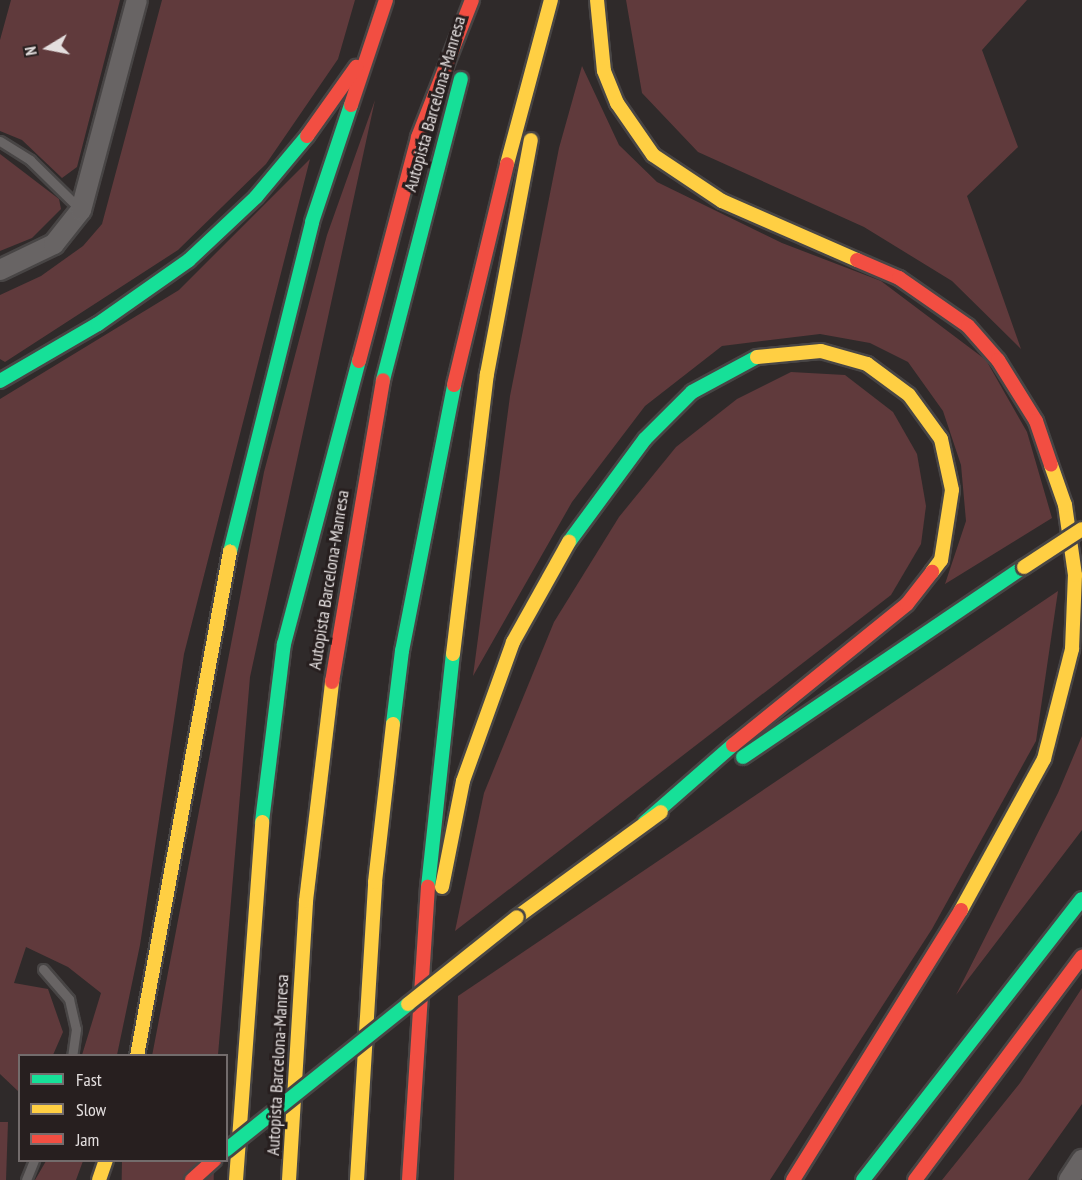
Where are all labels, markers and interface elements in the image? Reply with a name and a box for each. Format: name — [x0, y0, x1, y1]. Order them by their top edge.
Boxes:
street label: Autopista Barcelona-Manresa — [400, 14, 470, 194]
north arrow — [18, 18, 78, 78]
text: N — [20, 45, 41, 57]
street label: Autopista Barcelona-Manresa — [304, 489, 354, 671]
street label: Autopista Barcelona-Manresa — [262, 974, 294, 1156]
legend — [18, 1054, 228, 1162]
text: Fast — [76, 1068, 102, 1091]
text: Slow — [76, 1098, 106, 1121]
text: Jam — [76, 1128, 99, 1151]

